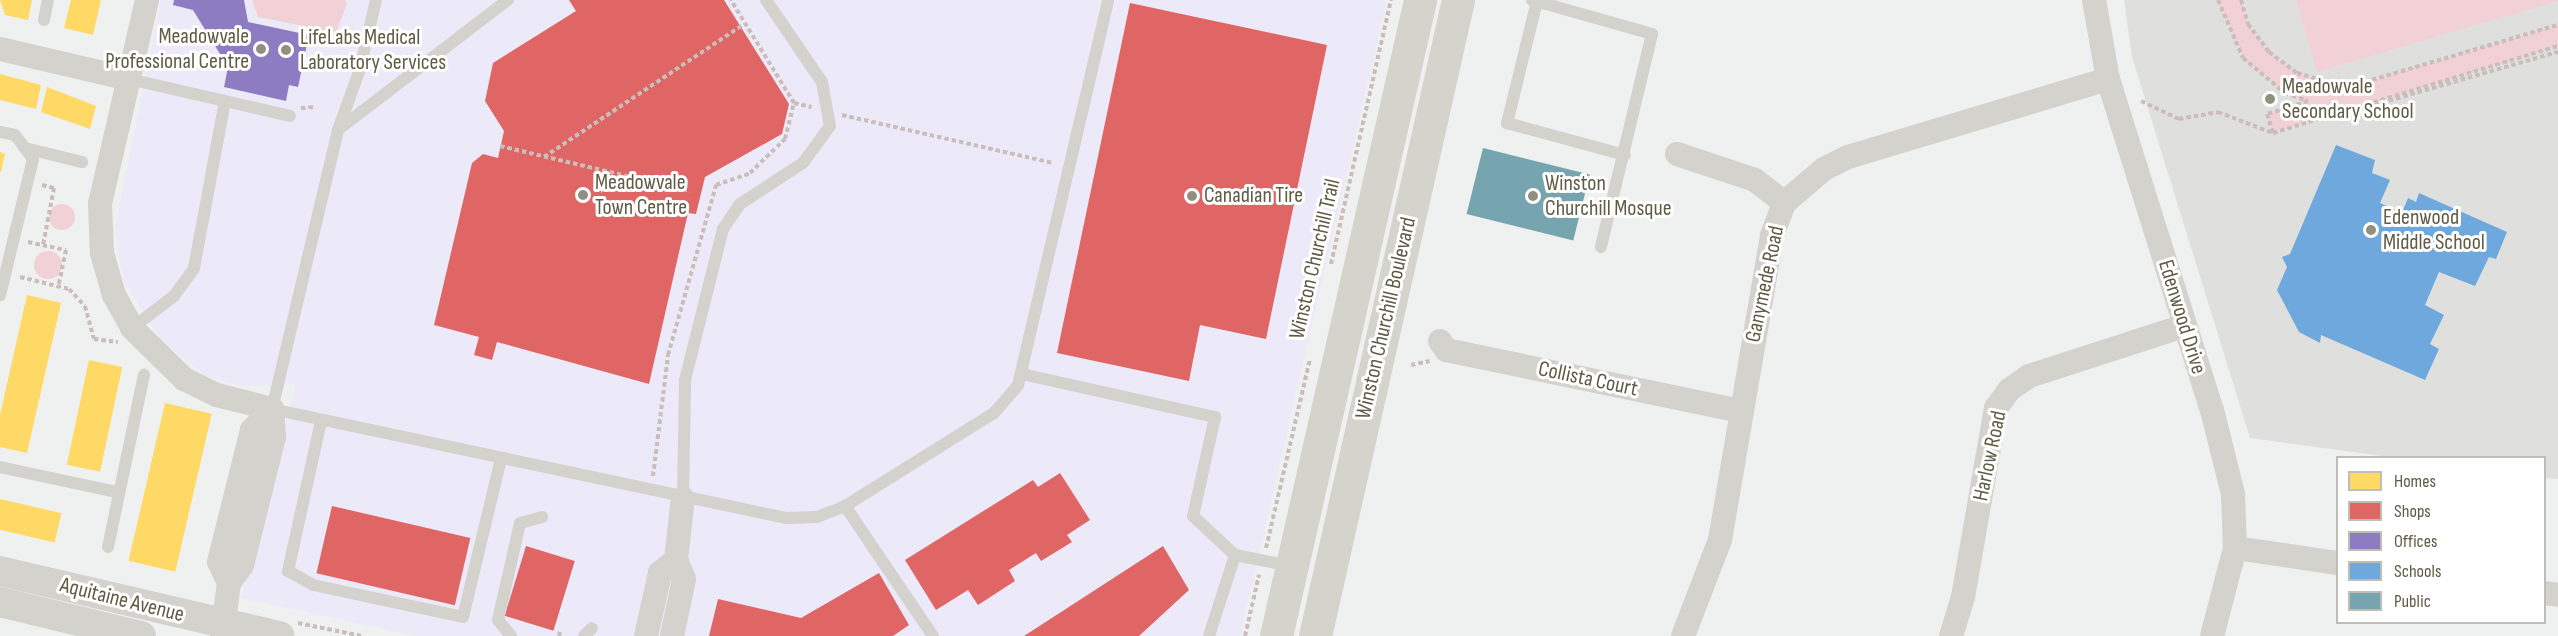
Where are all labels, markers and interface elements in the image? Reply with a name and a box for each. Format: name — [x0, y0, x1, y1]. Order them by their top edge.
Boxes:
place label: Meadowvale Professional Centre — [105, 23, 249, 74]
place label: LifeLabs Medical Laboratory Services — [300, 24, 446, 76]
marker: LifeLabs Medical Laboratory Services — [277, 41, 295, 59]
marker: Meadowvale Professional Centre — [254, 42, 268, 56]
place label: Meadowvale Secondary School — [2282, 73, 2414, 124]
marker: Meadowvale Secondary School — [2263, 92, 2277, 106]
place label: Meadowvale Town Centre — [595, 169, 687, 220]
place label: Winston Churchill Mosque — [1545, 170, 1672, 222]
street label: Winston Churchill Trail — [1284, 176, 1346, 342]
place label: Canadian Tire — [1204, 183, 1303, 209]
marker: Meadowvale Town Centre — [576, 188, 590, 202]
marker: Canadian Tire — [1185, 189, 1199, 203]
marker: Winston Churchill Mosque — [1526, 189, 1540, 203]
place label: Edenwood Middle School — [2383, 204, 2485, 255]
street label: Winston Churchill Boulevard — [1350, 215, 1422, 421]
street label: Ganymede Road — [1740, 223, 1790, 345]
marker: Edenwood Middle School — [2364, 223, 2378, 237]
street label: Edenwood Drive — [2152, 257, 2212, 377]
street label: Collista Court — [1536, 356, 1640, 402]
street label: Harlow Road — [1968, 408, 2012, 504]
legend — [2336, 456, 2546, 624]
text: Homes — [2394, 471, 2436, 492]
text: Shops — [2394, 501, 2431, 522]
text: Offices — [2394, 531, 2437, 552]
text: Schools — [2394, 561, 2441, 582]
street label: Aquitaine Avenue — [57, 572, 187, 628]
text: Public — [2394, 591, 2431, 612]

